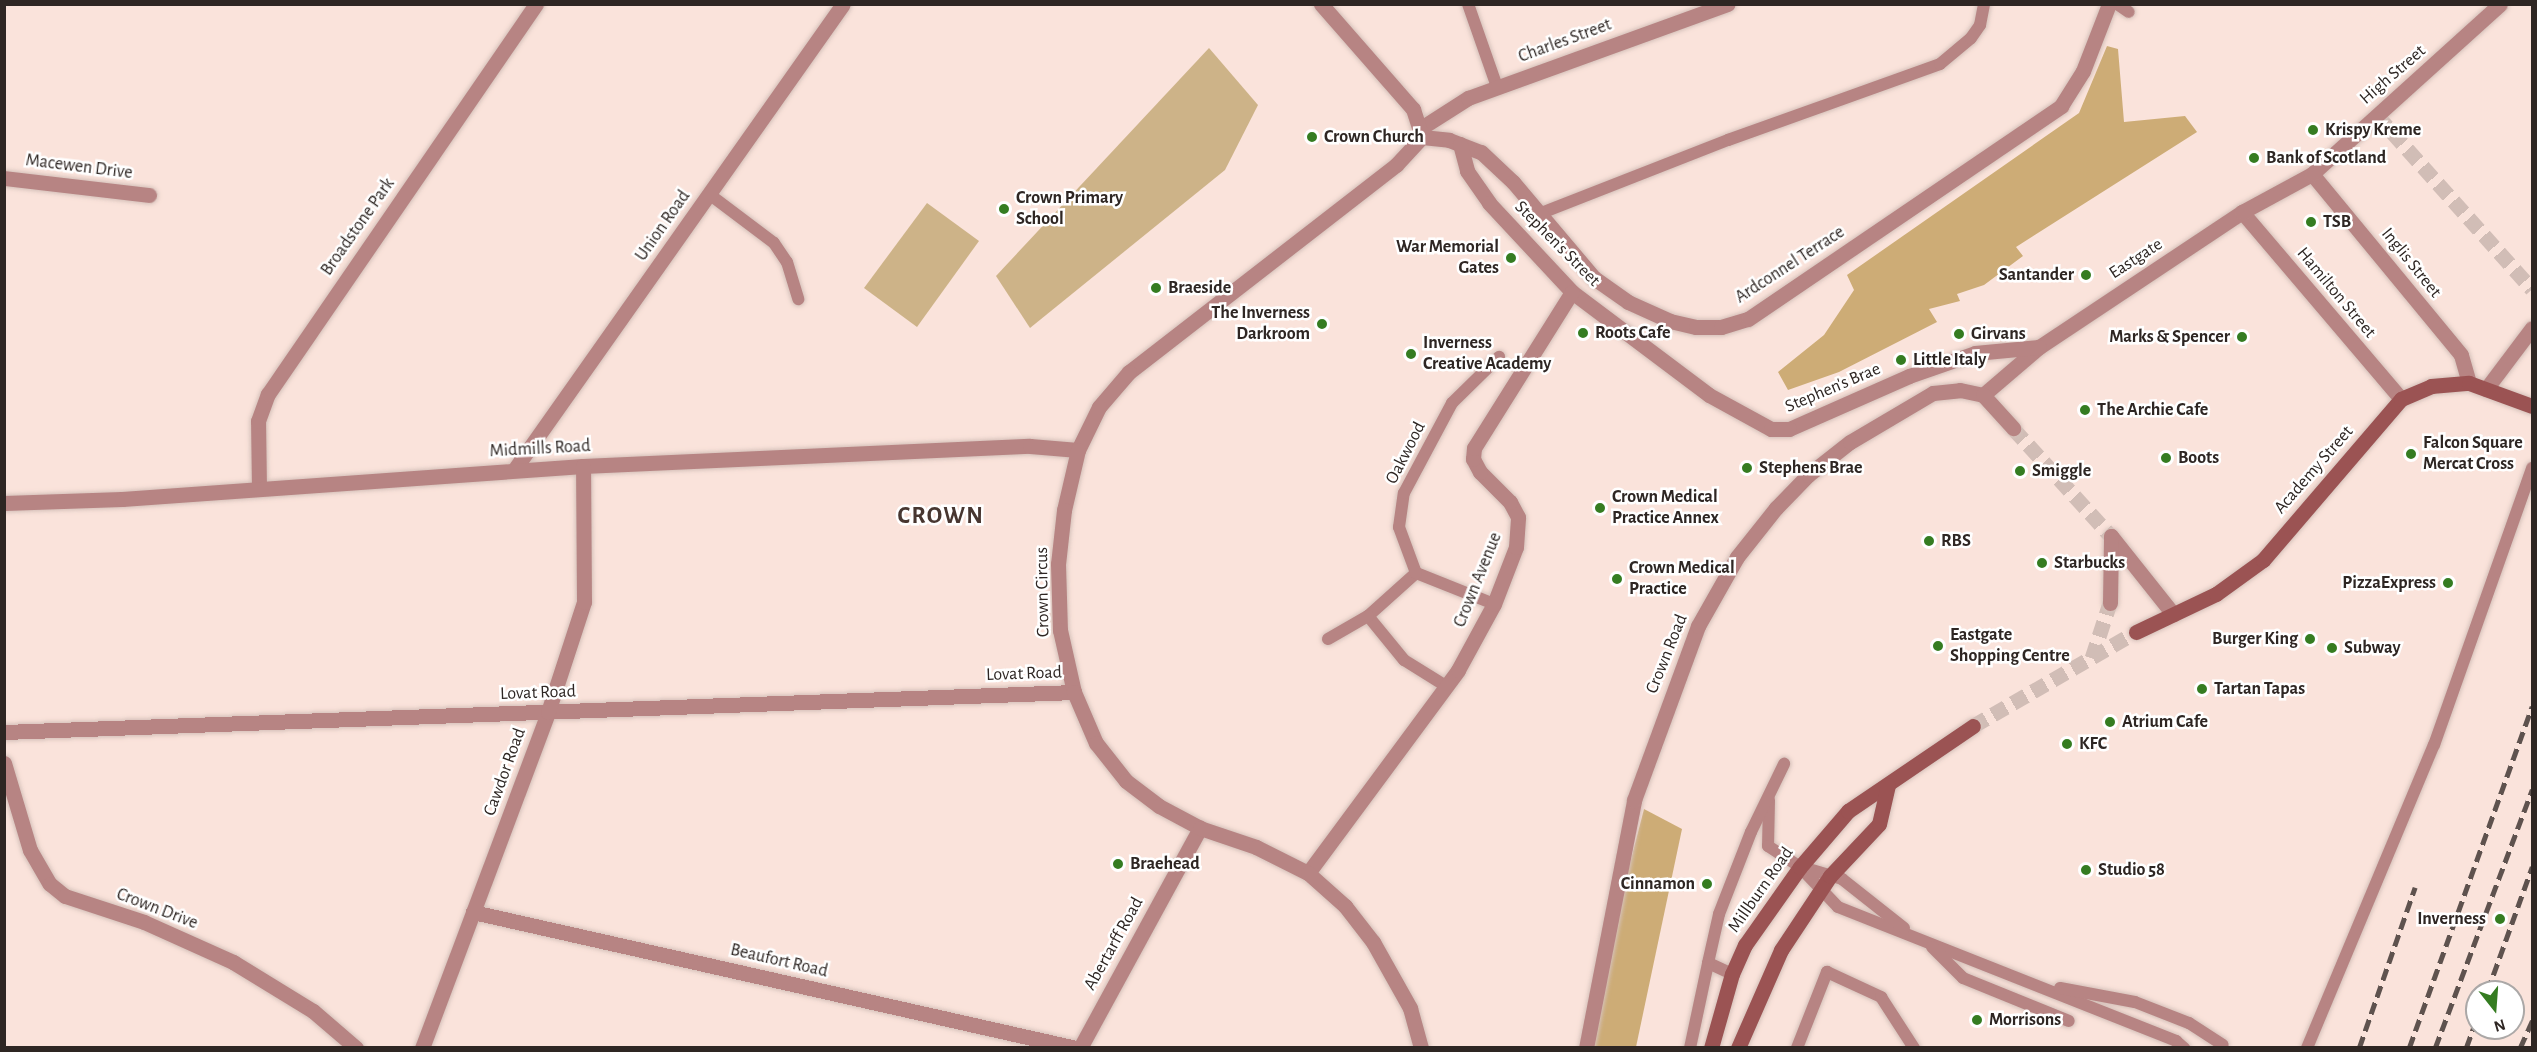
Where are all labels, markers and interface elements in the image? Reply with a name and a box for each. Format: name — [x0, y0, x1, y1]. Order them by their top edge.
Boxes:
street label: Charles Street — [1516, 14, 1614, 68]
street label: High Street — [2356, 41, 2430, 109]
place label: Krispy Kreme — [2325, 119, 2421, 141]
marker: Krispy Kreme — [2306, 123, 2320, 137]
place label: Crown Church — [1324, 126, 1424, 148]
marker: Crown Church — [1305, 130, 1319, 144]
place label: Bank of Scotland — [2266, 147, 2386, 169]
street label: Macewen Drive — [24, 150, 134, 184]
marker: Bank of Scotland — [2247, 151, 2261, 165]
street label: Broadstone Park — [316, 174, 400, 280]
street label: Union Road — [631, 187, 695, 265]
place label: Crown Primary School — [1016, 188, 1123, 230]
street label: Stephen's Street — [1510, 197, 1604, 291]
marker: Crown Primary School — [997, 202, 1011, 216]
place label: TSB — [2323, 211, 2351, 233]
marker: TSB — [2304, 215, 2318, 229]
street label: Ardconnel Terrace — [1731, 222, 1849, 308]
street label: Inglis Street — [2376, 224, 2446, 302]
street label: Eastgate — [2105, 234, 2167, 284]
place label: War Memorial Gates — [1396, 237, 1499, 280]
street label: Hamilton Street — [2292, 243, 2380, 343]
marker: War Memorial Gates — [1504, 251, 1518, 265]
place label: Santander — [1999, 264, 2074, 286]
marker: Santander — [2079, 268, 2093, 282]
place label: Braeside — [1168, 277, 1231, 299]
marker: Braeside — [1149, 281, 1163, 295]
place label: The Inverness Darkroom — [1211, 303, 1310, 346]
marker: The Inverness Darkroom — [1315, 317, 1329, 331]
place label: Roots Cafe — [1595, 322, 1671, 344]
place label: Girvans — [1971, 323, 2026, 345]
marker: Roots Cafe — [1576, 326, 1590, 340]
place label: Marks & Spencer — [2109, 326, 2230, 348]
marker: Girvans — [1952, 327, 1966, 341]
marker: Marks & Spencer — [2235, 330, 2249, 344]
place label: Inverness Creative Academy — [1423, 333, 1551, 376]
marker: Inverness Creative Academy — [1404, 347, 1418, 361]
place label: Little Italy — [1913, 349, 1986, 371]
marker: Little Italy — [1894, 353, 1908, 367]
street label: Stephen's Brae — [1782, 358, 1884, 418]
place label: The Archie Cafe — [2097, 399, 2208, 421]
marker: The Archie Cafe — [2078, 403, 2092, 417]
street label: Oakwood — [1381, 418, 1431, 488]
street label: Academy Street — [2270, 421, 2358, 519]
place label: Falcon Square Mercat Cross — [2423, 433, 2523, 476]
street label: Midmills Road — [489, 436, 591, 462]
place label: Boots — [2178, 447, 2219, 469]
marker: Falcon Square Mercat Cross — [2404, 447, 2418, 461]
marker: Boots — [2159, 451, 2173, 465]
place label: Stephens Brae — [1759, 457, 1863, 479]
place label: Smiggle — [2032, 460, 2091, 482]
marker: Stephens Brae — [1740, 461, 1754, 475]
marker: Smiggle — [2013, 464, 2027, 478]
place label: Crown Medical Practice Annex — [1612, 487, 1719, 530]
marker: Crown Medical Practice Annex — [1593, 501, 1607, 515]
district label: CROWN — [898, 503, 984, 531]
street label: Crown Avenue — [1449, 529, 1507, 631]
place label: RBS — [1941, 530, 1971, 552]
marker: RBS — [1922, 534, 1936, 548]
street label: Crown Circus — [1031, 547, 1055, 637]
place label: Starbucks — [2054, 552, 2125, 574]
marker: Starbucks — [2035, 556, 2049, 570]
place label: Crown Medical Practice — [1629, 558, 1735, 600]
marker: Crown Medical Practice — [1610, 572, 1624, 586]
place label: PizzaExpress — [2342, 572, 2436, 594]
marker: PizzaExpress — [2441, 576, 2455, 590]
street label: Crown Road — [1641, 611, 1693, 697]
place label: Eastgate Shopping Centre — [1950, 625, 2070, 668]
place label: Burger King — [2212, 628, 2298, 650]
marker: Burger King — [2303, 632, 2317, 646]
place label: Subway — [2344, 637, 2400, 659]
marker: Eastgate Shopping Centre — [1931, 639, 1945, 653]
marker: Subway — [2325, 641, 2339, 655]
street label: Lovat Road — [986, 662, 1062, 686]
place label: Tartan Tapas — [2214, 678, 2305, 700]
street label: Lovat Road — [500, 681, 576, 705]
marker: Tartan Tapas — [2195, 682, 2209, 696]
place label: Atrium Cafe — [2122, 711, 2208, 733]
marker: Atrium Cafe — [2103, 715, 2117, 729]
street label: Cawdor Road — [479, 725, 531, 819]
place label: KFC — [2079, 733, 2107, 755]
marker: KFC — [2060, 737, 2074, 751]
street label: Millburn Road — [1724, 843, 1798, 937]
place label: Braehead — [1130, 853, 1200, 875]
marker: Braehead — [1111, 857, 1125, 871]
place label: Studio 58 — [2098, 859, 2165, 881]
marker: Studio 58 — [2079, 863, 2093, 877]
place label: Cinnamon — [1621, 873, 1695, 895]
marker: Cinnamon — [1700, 877, 1714, 891]
street label: Crown Drive — [113, 884, 201, 934]
street label: Abertarff Road — [1080, 894, 1148, 994]
place label: Inverness — [2417, 908, 2486, 930]
marker: Inverness — [2491, 910, 2509, 928]
street label: Beaufort Road — [728, 939, 830, 983]
north arrow — [2465, 980, 2525, 1040]
place label: Morrisons — [1989, 1009, 2061, 1031]
marker: Morrisons — [1970, 1013, 1984, 1027]
text: N — [2492, 1016, 2507, 1035]

